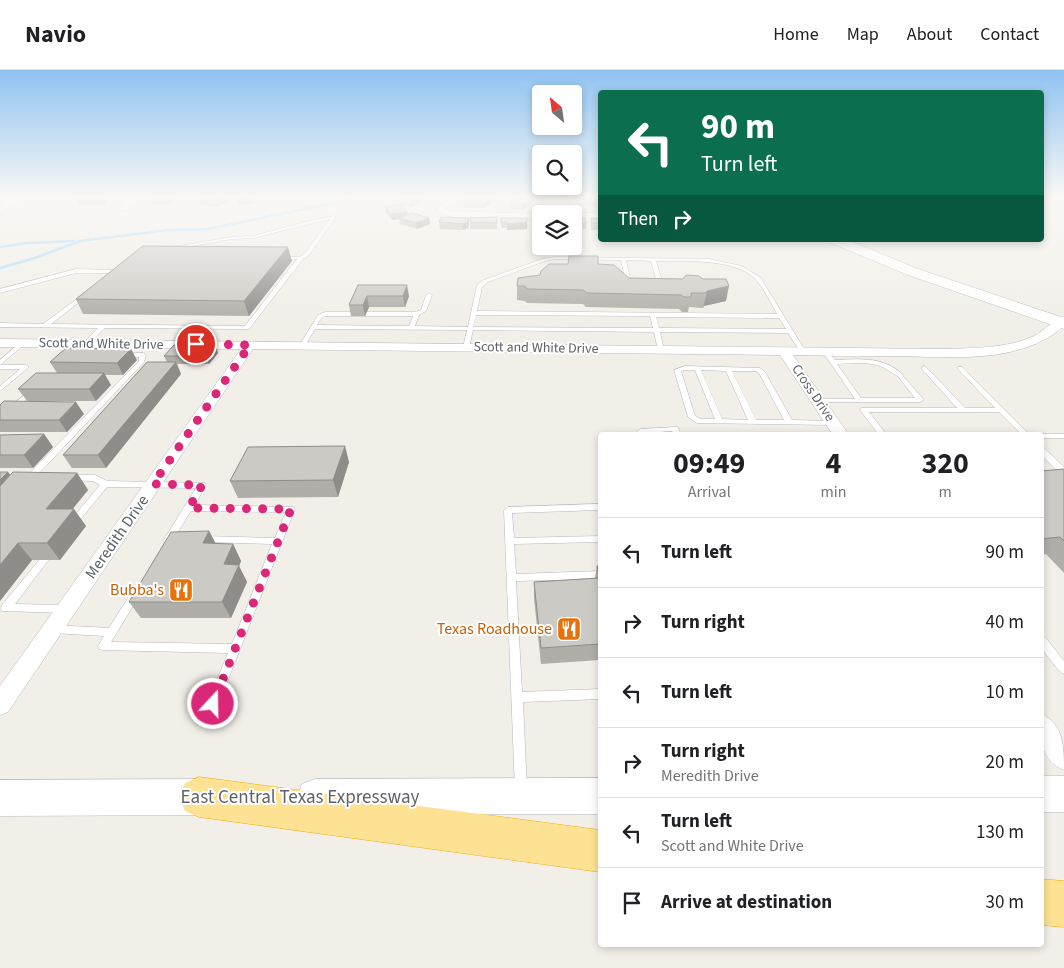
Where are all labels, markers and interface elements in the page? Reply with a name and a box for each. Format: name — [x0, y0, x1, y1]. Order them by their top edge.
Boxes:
text: Navio — [25, 17, 86, 52]
text: Home — [773, 22, 819, 47]
text: Map — [847, 22, 879, 47]
text: About — [907, 22, 952, 47]
text: Contact — [980, 22, 1039, 47]
north arrow — [532, 85, 582, 135]
map controls — [532, 85, 582, 255]
text: 90 m — [701, 102, 775, 152]
icon: left — [618, 110, 683, 175]
button: search — [532, 145, 582, 195]
text: Turn left — [701, 148, 777, 180]
button: layers — [532, 205, 582, 255]
icon: right — [668, 205, 696, 233]
text: Then — [618, 206, 658, 233]
pin — [175, 323, 217, 365]
icon: arrive — [182, 330, 210, 358]
street label: Scott and White Drive — [38, 333, 164, 355]
street label: Scott and White Drive — [473, 337, 599, 359]
street label: Cross Drive — [786, 360, 840, 426]
text: 09:49 — [673, 442, 745, 485]
text: 4 — [825, 442, 841, 485]
text: 320 — [921, 442, 969, 485]
text: Arrival — [688, 481, 731, 503]
text: min — [820, 481, 846, 503]
text: m — [939, 481, 952, 503]
street label: Meredith Drive — [80, 491, 154, 583]
icon: left — [618, 539, 646, 567]
text: Turn left — [661, 539, 732, 566]
text: 90 m — [986, 539, 1024, 566]
restaurant icon: Bubba's — [168, 577, 194, 603]
place label: Bubba's — [110, 579, 164, 601]
icon: right — [618, 609, 646, 637]
text: Turn right — [661, 609, 745, 636]
text: 40 m — [986, 609, 1024, 636]
restaurant icon: Texas Roadhouse — [556, 616, 582, 642]
place label: Texas Roadhouse — [437, 618, 552, 640]
position arrow — [186, 677, 238, 729]
icon: left — [618, 679, 646, 707]
text: Turn left — [661, 679, 732, 706]
text: 10 m — [986, 679, 1024, 706]
text: Turn right — [661, 738, 745, 765]
icon: right — [618, 749, 646, 777]
text: 20 m — [986, 749, 1024, 776]
text: Meredith Drive — [661, 765, 759, 787]
street label: East Central Texas Expressway — [181, 784, 420, 811]
text: Turn left — [661, 808, 732, 835]
icon: left — [618, 819, 646, 847]
text: 130 m — [976, 819, 1024, 846]
text: Scott and White Drive — [661, 835, 804, 857]
icon: arrive — [618, 889, 646, 917]
text: Arrive at destination — [661, 889, 832, 916]
text: 30 m — [986, 889, 1024, 916]

